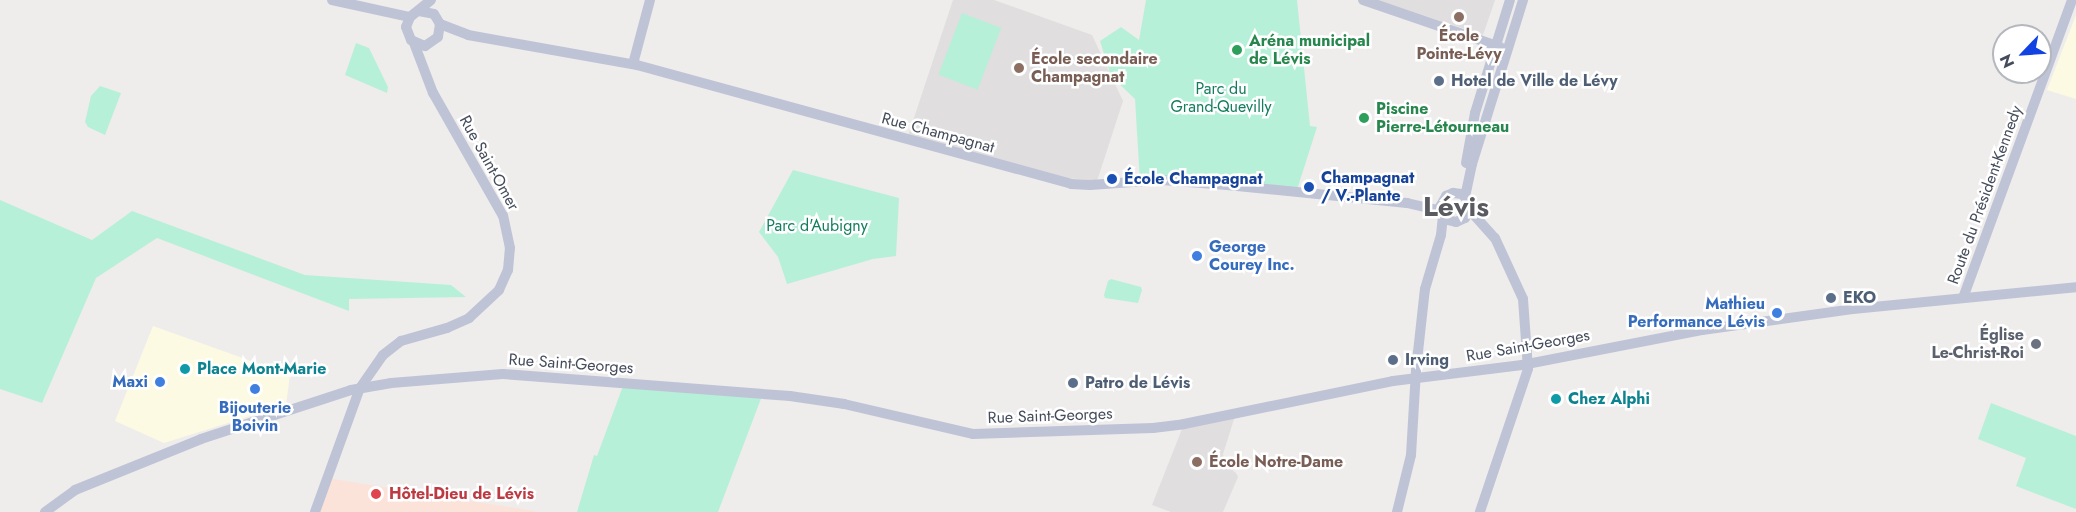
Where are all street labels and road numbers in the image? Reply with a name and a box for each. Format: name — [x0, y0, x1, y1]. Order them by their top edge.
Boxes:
street label: Route du Président-Kennedy — [1944, 103, 2026, 287]
street label: Rue Champagnat — [880, 109, 996, 157]
street label: Rue Saint-Omer — [455, 112, 523, 214]
street label: Rue Saint-Georges — [1465, 326, 1591, 366]
street label: Rue Saint-Georges — [508, 350, 634, 378]
street label: Rue Saint-Georges — [987, 404, 1113, 428]

